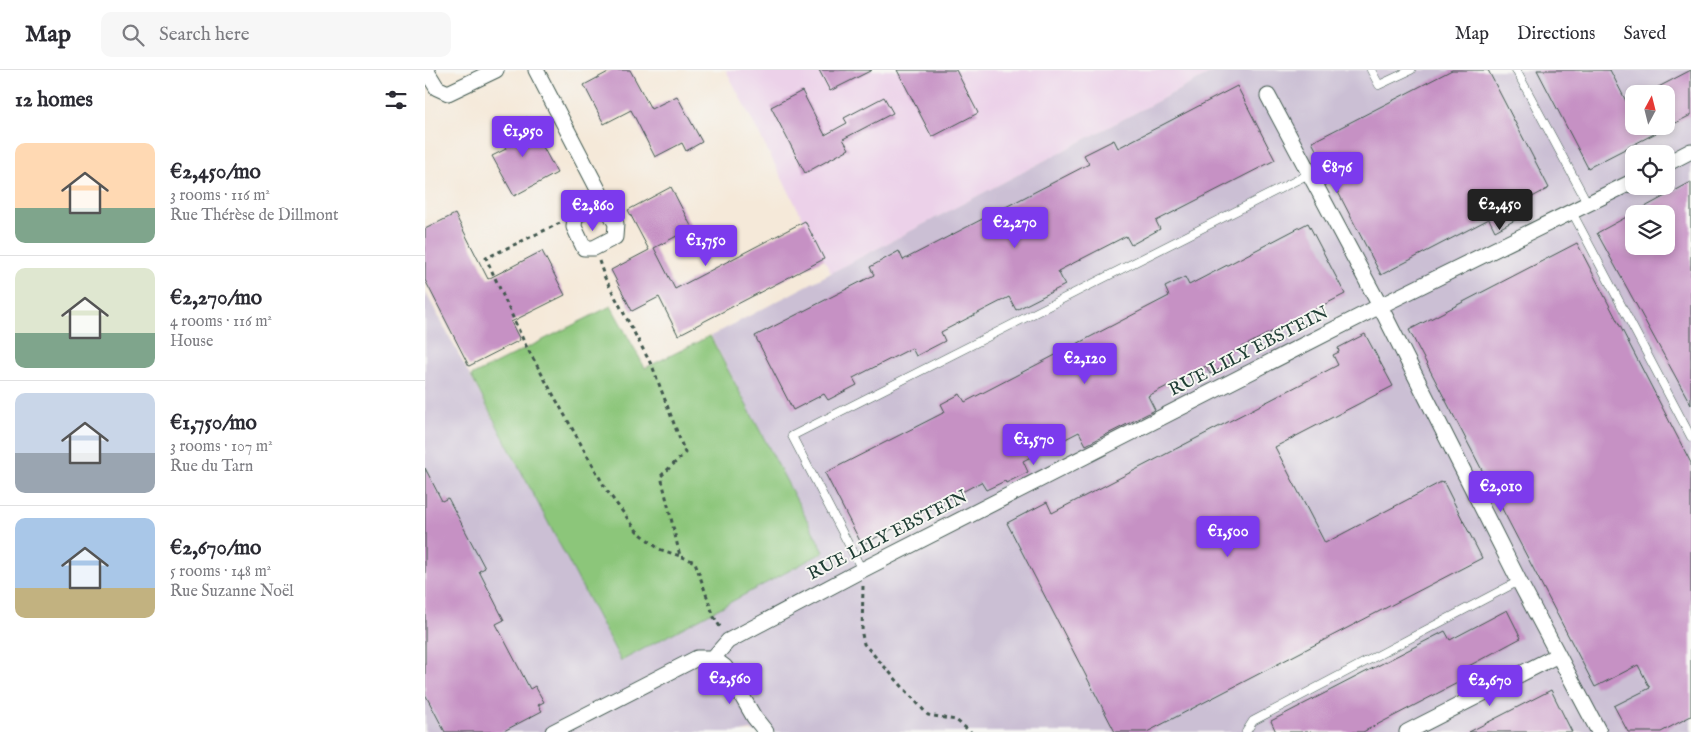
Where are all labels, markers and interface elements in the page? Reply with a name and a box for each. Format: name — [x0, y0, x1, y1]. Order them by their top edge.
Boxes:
search box — [101, 12, 451, 57]
text: Map — [25, 19, 71, 50]
icon: search — [119, 21, 147, 49]
text: Search here — [159, 23, 250, 47]
text: Map — [1455, 23, 1489, 46]
text: Directions — [1517, 23, 1595, 46]
text: Saved — [1623, 23, 1666, 46]
north arrow — [1625, 85, 1675, 135]
map controls — [1625, 85, 1675, 255]
icon: filters — [382, 86, 410, 114]
text: 12 homes — [15, 87, 93, 114]
pin: €1,950 — [482, 116, 564, 158]
text: €1,950 — [503, 122, 543, 142]
button: locate — [1625, 145, 1675, 195]
pin: €876 — [1307, 152, 1367, 194]
text: €876 — [1322, 158, 1352, 178]
text: €2,450/mo — [170, 159, 261, 186]
icon: home — [55, 163, 115, 223]
text: 3 rooms · 116 m² — [170, 186, 270, 206]
pin: €2,450 — [1459, 189, 1541, 231]
pin: €2,860 — [552, 190, 634, 232]
text: €2,450 — [1479, 195, 1521, 215]
text: €2,860 — [572, 196, 614, 216]
button: layers — [1625, 205, 1675, 255]
text: Rue Thérèse de Dillmont — [170, 206, 339, 226]
pin: €2,270 — [974, 206, 1056, 249]
text: €2,270 — [993, 213, 1037, 233]
pin: €1,750 — [665, 224, 747, 267]
text: €1,750 — [686, 231, 726, 251]
text: €2,270/mo — [170, 285, 262, 312]
icon: home — [55, 288, 115, 348]
street label: RUE LILY EBSTEIN — [1165, 302, 1333, 402]
text: 4 rooms · 116 m² — [170, 312, 272, 332]
text: House — [170, 332, 213, 352]
pin: €2,120 — [1044, 342, 1126, 385]
text: €2,120 — [1064, 349, 1106, 369]
text: €1,750/mo — [170, 410, 257, 437]
icon: home — [55, 413, 115, 473]
pin: €1,570 — [993, 424, 1075, 466]
text: €1,570 — [1014, 430, 1054, 450]
text: 3 rooms · 107 m² — [170, 437, 273, 457]
text: Rue du Tarn — [170, 457, 253, 477]
pin: €2,010 — [1460, 470, 1542, 513]
text: €2,010 — [1480, 477, 1522, 497]
street label: RUE LILY EBSTEIN — [804, 486, 972, 586]
pin: €1,500 — [1187, 516, 1269, 558]
text: €1,500 — [1207, 522, 1249, 542]
text: €2,670/mo — [170, 535, 261, 562]
icon: home — [55, 538, 115, 598]
text: 5 rooms · 148 m² — [170, 562, 271, 582]
text: Rue Suzanne Noël — [170, 582, 294, 602]
pin: €2,560 — [689, 662, 771, 705]
pin: €2,670 — [1449, 664, 1531, 707]
text: €2,560 — [709, 669, 751, 689]
text: €2,670 — [1468, 671, 1512, 691]

